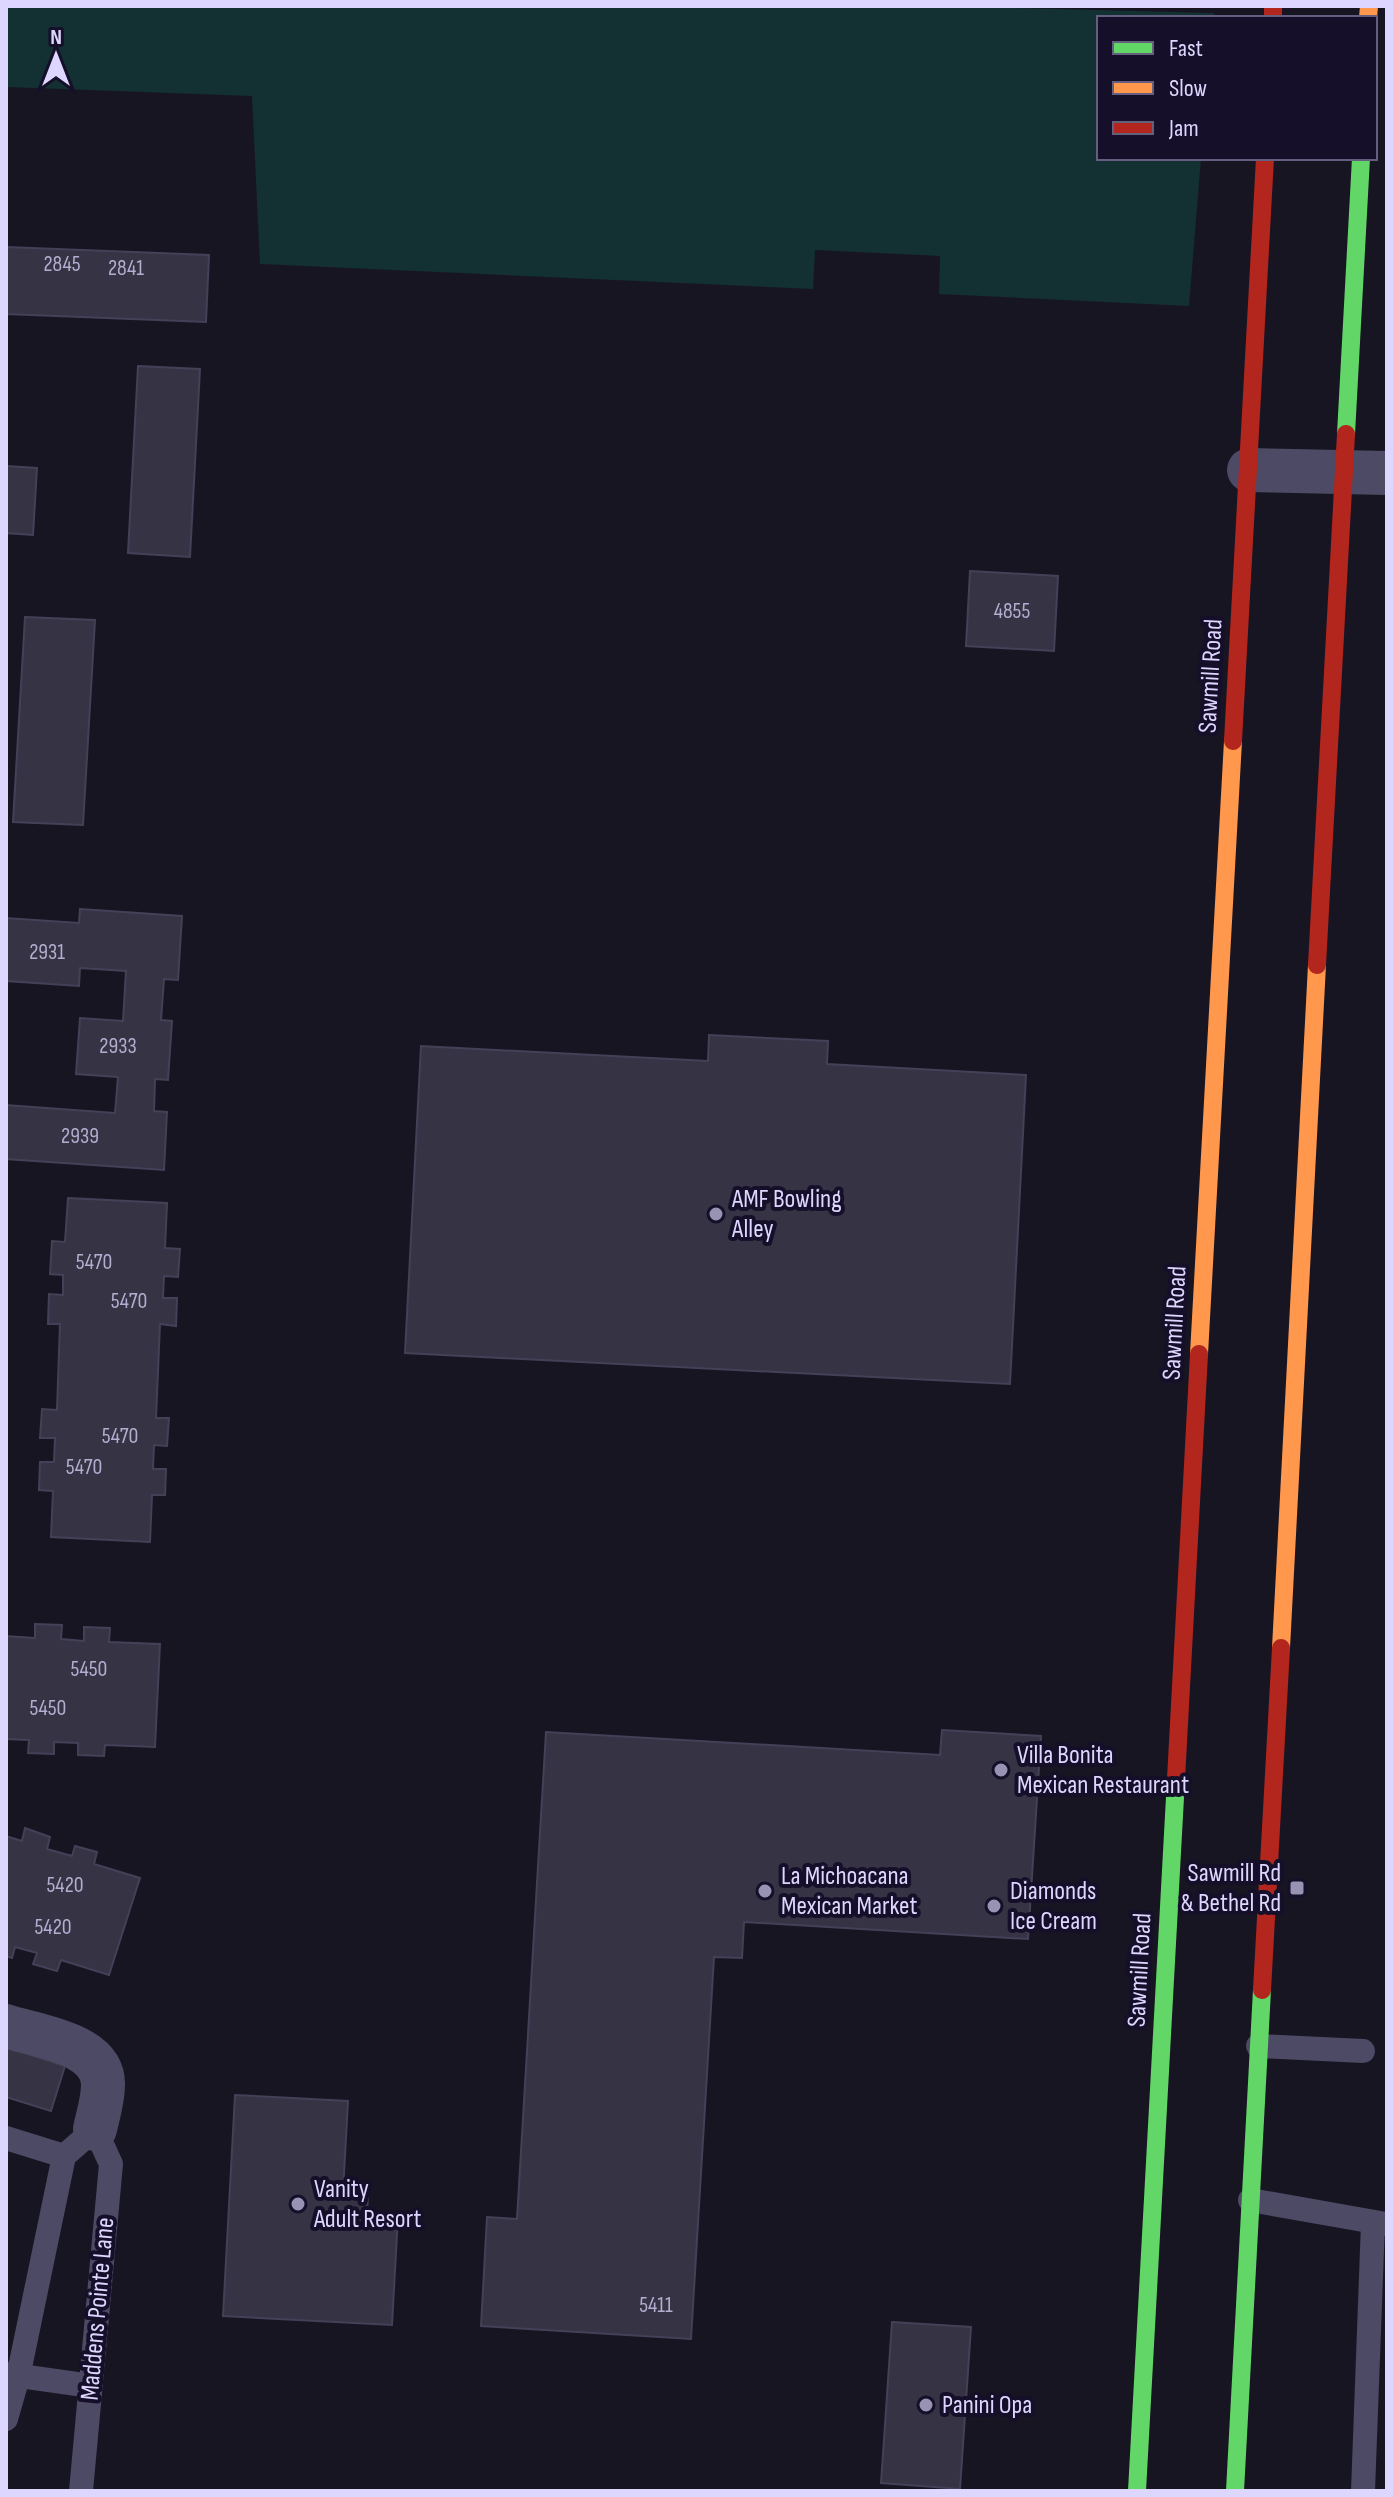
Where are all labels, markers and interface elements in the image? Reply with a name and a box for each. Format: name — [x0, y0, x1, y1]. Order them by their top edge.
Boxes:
north arrow — [16, 16, 96, 96]
legend — [1097, 16, 1377, 160]
text: N — [50, 24, 62, 51]
text: Fast — [1169, 34, 1203, 63]
text: Slow — [1169, 74, 1207, 103]
text: Jam — [1168, 114, 1199, 143]
house number: 2845 — [43, 251, 81, 278]
house number: 2841 — [108, 255, 144, 282]
house number: 4855 — [994, 598, 1030, 625]
street label: Sawmill Road — [1193, 618, 1229, 734]
house number: 2931 — [29, 939, 65, 966]
house number: 2933 — [99, 1033, 137, 1060]
house number: 2939 — [61, 1123, 99, 1150]
place label: AMF Bowling Alley — [731, 1184, 842, 1245]
marker: AMF Bowling Alley — [707, 1205, 725, 1223]
house number: 5470 — [76, 1249, 112, 1276]
street label: Sawmill Road — [1157, 1265, 1193, 1381]
house number: 5470 — [111, 1288, 147, 1315]
house number: 5470 — [102, 1423, 138, 1450]
house number: 5470 — [66, 1454, 102, 1481]
house number: 5450 — [71, 1656, 107, 1683]
house number: 5450 — [30, 1695, 66, 1722]
place label: Villa Bonita Mexican Restaurant — [1017, 1740, 1189, 1801]
marker: Villa Bonita Mexican Restaurant — [992, 1761, 1010, 1779]
place label: Sawmill Rd & Bethel Rd — [1181, 1858, 1281, 1919]
place label: La Michoacana Mexican Market — [781, 1861, 917, 1922]
house number: 5420 — [46, 1872, 84, 1899]
place label: Diamonds Ice Cream — [1010, 1876, 1097, 1937]
marker: Sawmill Rd & Bethel Rd — [1288, 1879, 1306, 1897]
marker: La Michoacana Mexican Market — [756, 1882, 774, 1900]
marker: Diamonds Ice Cream — [985, 1897, 1003, 1915]
street label: Sawmill Road — [1122, 1912, 1158, 2028]
house number: 5420 — [34, 1914, 72, 1941]
place label: Vanity Adult Resort — [313, 2174, 421, 2235]
marker: Vanity Adult Resort — [289, 2195, 307, 2213]
street label: Maddens Pointe Lane — [75, 2216, 121, 2402]
house number: 5411 — [639, 2292, 673, 2319]
place label: Panini Opa — [942, 2390, 1032, 2421]
marker: Panini Opa — [917, 2396, 935, 2414]

